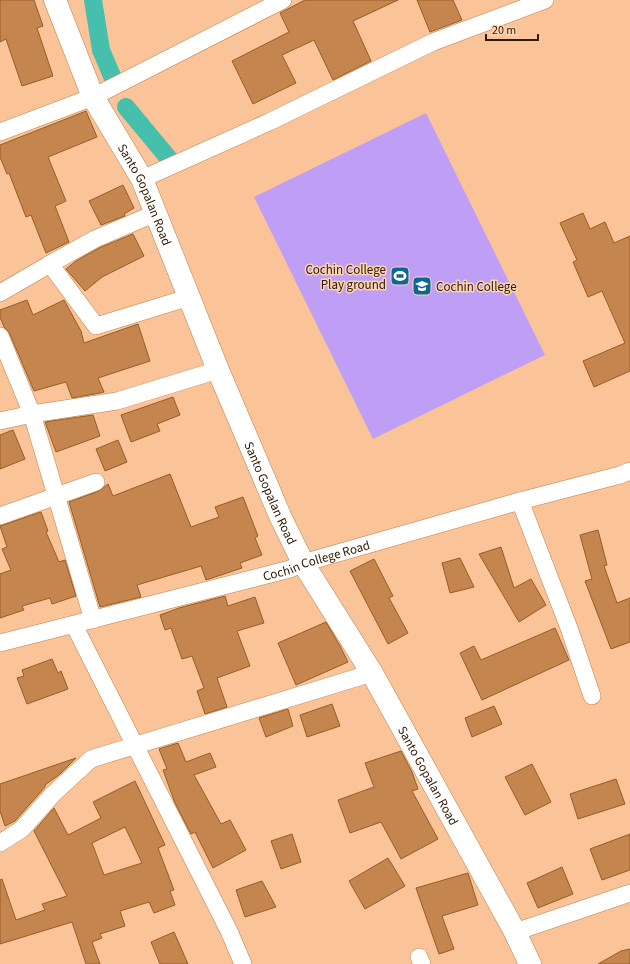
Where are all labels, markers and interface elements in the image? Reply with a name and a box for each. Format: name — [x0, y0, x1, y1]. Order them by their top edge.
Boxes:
scale bar — [486, 16, 538, 42]
text: 20 m — [492, 22, 516, 39]
street label: Santo Gopalan Road — [113, 140, 176, 248]
place label: Cochin College Play ground — [305, 261, 386, 294]
sports icon: Cochin College Play ground — [389, 265, 411, 287]
school or university icon: Cochin College — [411, 275, 433, 297]
place label: Cochin College — [436, 278, 517, 296]
street label: Santo Gopalan Road — [239, 439, 301, 548]
street label: Cochin College Road — [261, 536, 372, 586]
street label: Santo Gopalan Road — [393, 723, 462, 829]

